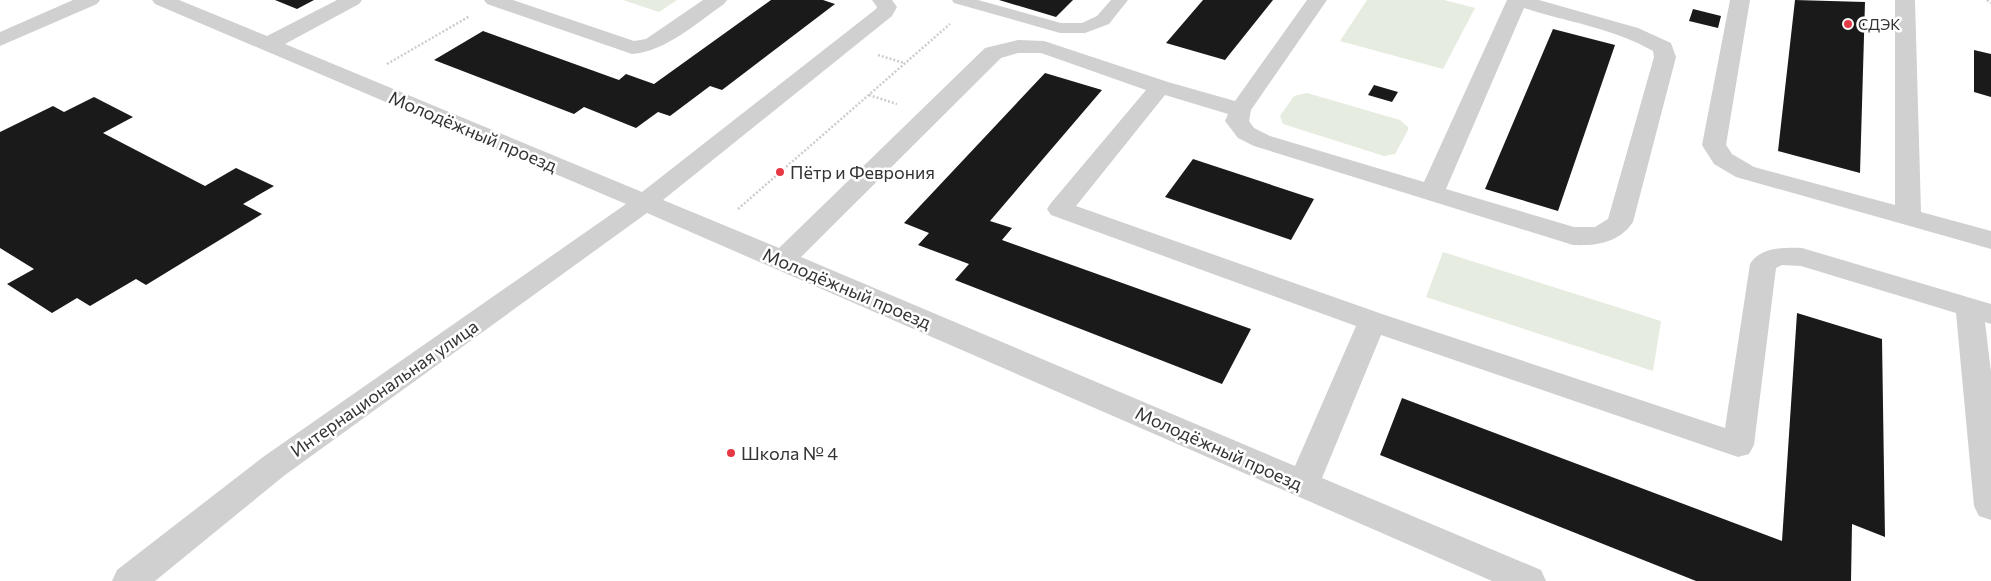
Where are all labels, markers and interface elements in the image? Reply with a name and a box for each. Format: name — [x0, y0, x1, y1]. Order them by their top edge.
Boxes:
place label: СДЭК — [1858, 15, 1900, 33]
marker: СДЭК — [1842, 18, 1854, 30]
street label: Молодёжный проезд — [386, 86, 561, 177]
place label: Пётр и Феврония — [790, 161, 935, 183]
marker: Пётр и Феврония — [774, 166, 786, 178]
street label: Молодёжный проезд — [760, 243, 935, 334]
street label: Интернациональная улица — [286, 315, 482, 461]
street label: Молодёжный проезд — [1132, 401, 1306, 495]
place label: Школа № 4 — [741, 442, 838, 464]
marker: Школа № 4 — [725, 447, 737, 459]

